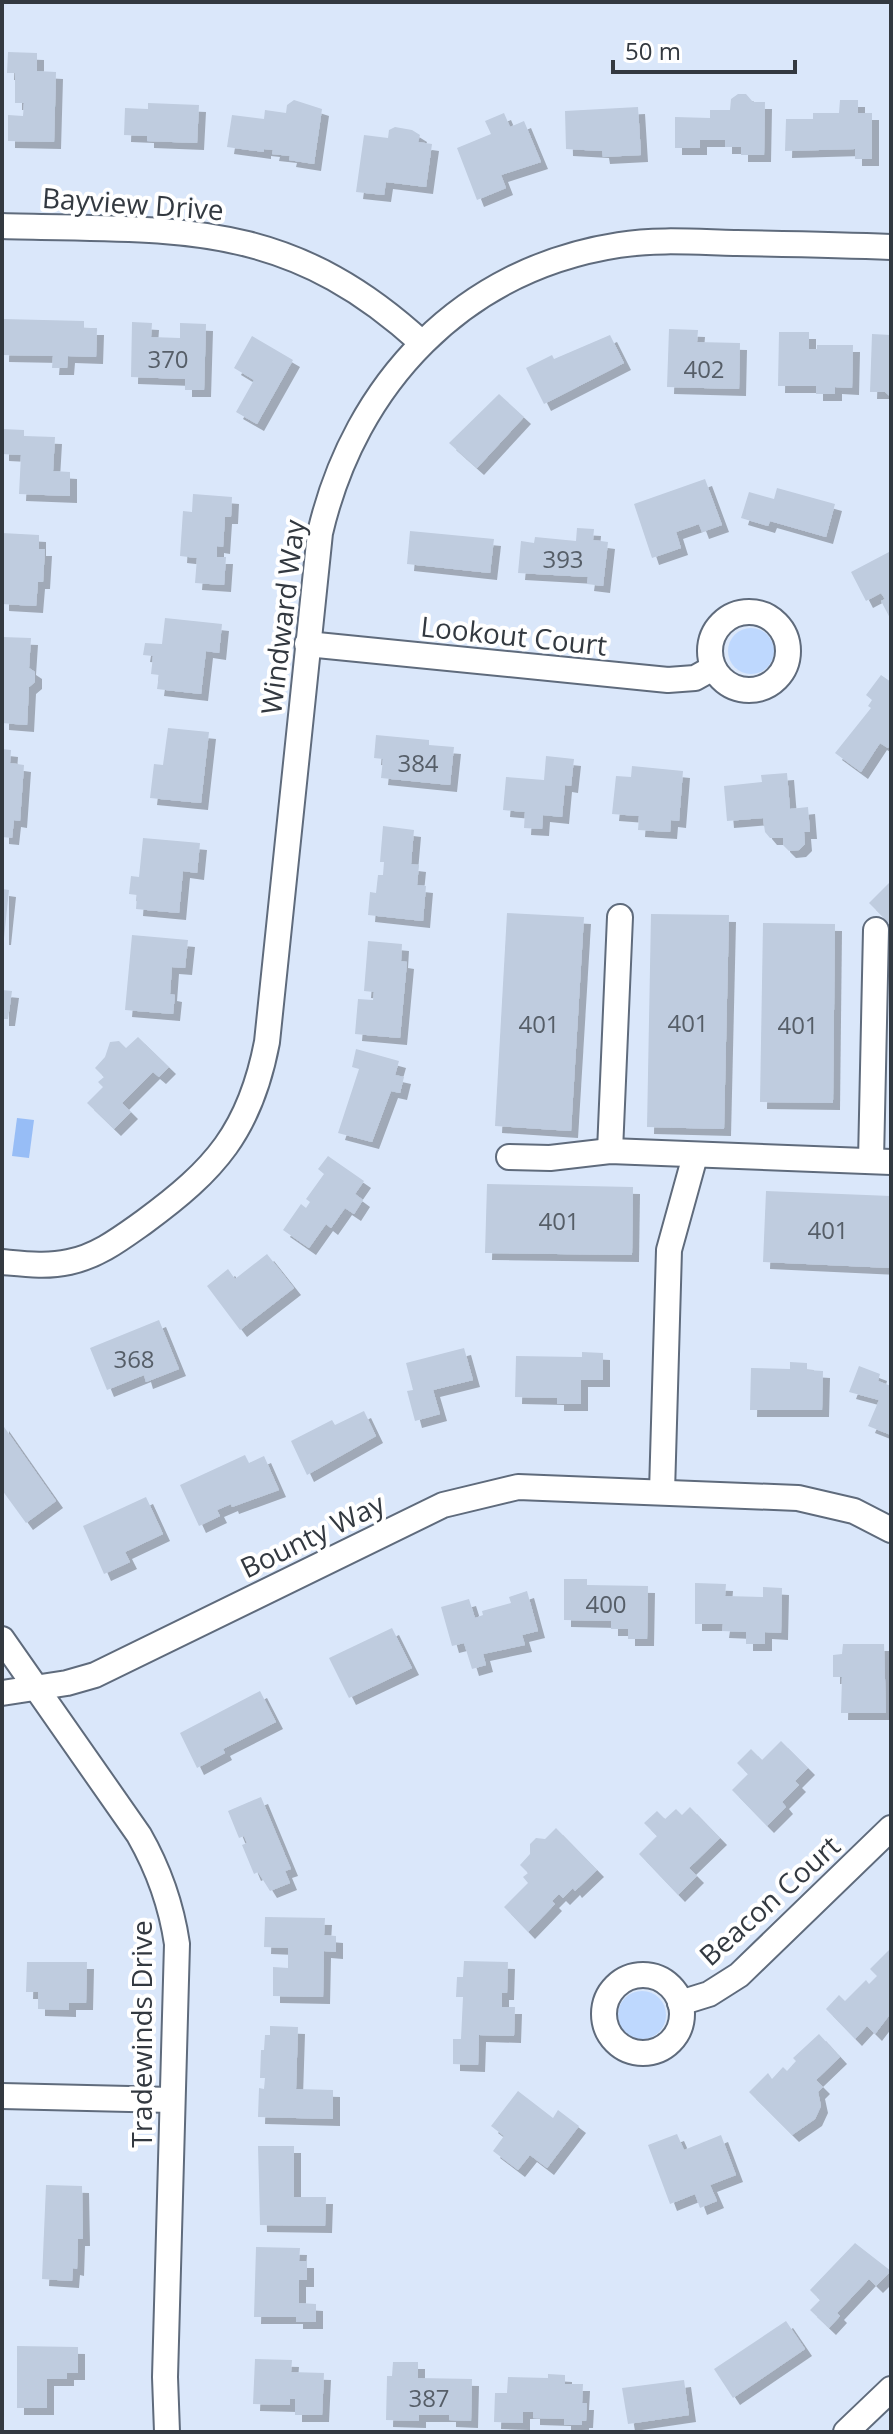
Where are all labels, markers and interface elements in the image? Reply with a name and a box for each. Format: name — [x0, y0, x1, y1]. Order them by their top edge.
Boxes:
scale bar — [613, 24, 795, 74]
text: 50 m — [625, 34, 681, 67]
street label: Bayview Drive — [41, 178, 225, 228]
house number: 370 — [147, 342, 189, 375]
house number: 402 — [683, 352, 725, 385]
street label: Windward Way — [251, 517, 313, 716]
house number: 393 — [542, 542, 584, 575]
street label: Lookout Court — [419, 606, 609, 664]
house number: 384 — [397, 746, 439, 779]
house number: 401 — [667, 1006, 709, 1039]
house number: 401 — [518, 1007, 560, 1040]
house number: 401 — [777, 1008, 819, 1041]
house number: 401 — [538, 1204, 580, 1237]
house number: 401 — [807, 1213, 849, 1246]
house number: 368 — [113, 1342, 155, 1375]
street label: Bounty Way — [234, 1483, 391, 1586]
house number: 400 — [585, 1587, 627, 1620]
street label: Beacon Court — [690, 1827, 848, 1973]
street label: Tradewinds Drive — [122, 1920, 160, 2148]
house number: 387 — [408, 2381, 450, 2414]

